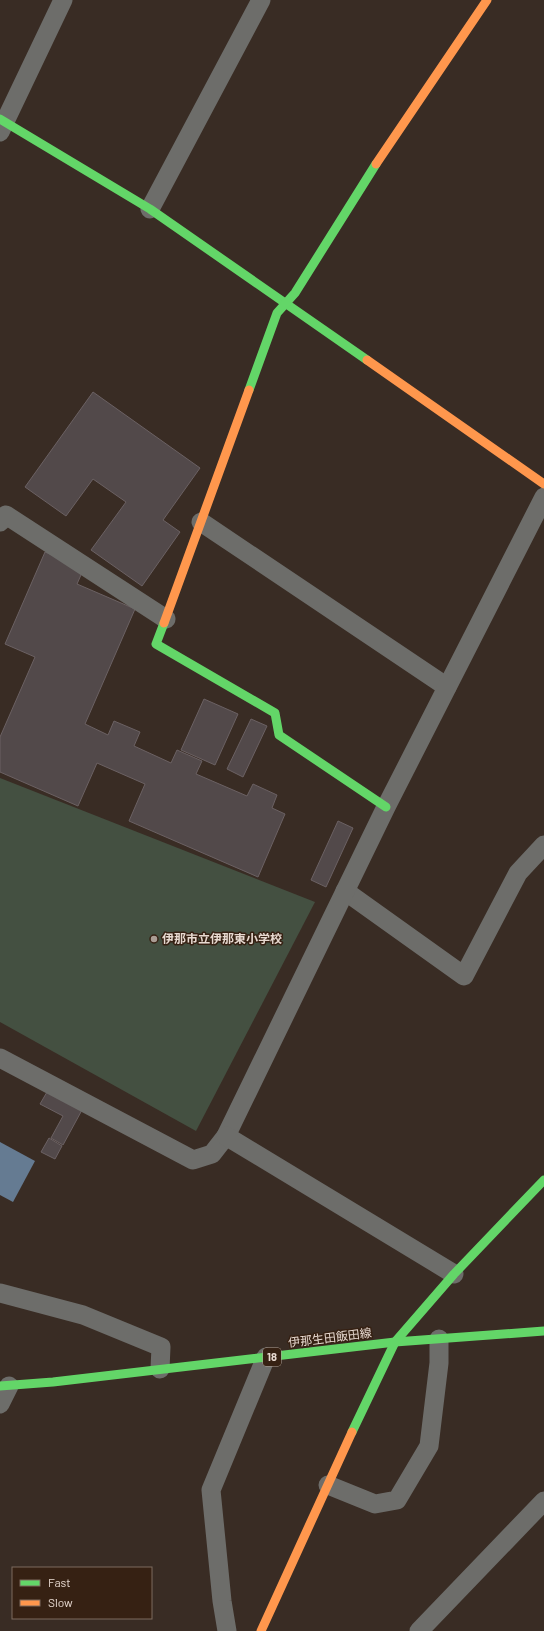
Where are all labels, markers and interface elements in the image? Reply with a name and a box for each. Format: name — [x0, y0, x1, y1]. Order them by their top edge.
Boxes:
place label: 伊那市立伊那東小学校 — [162, 931, 282, 945]
marker: 伊那市立伊那東小学校 — [149, 934, 159, 944]
street label: 伊那生田飯田線 — [287, 1325, 372, 1349]
road number: 18 — [263, 1348, 281, 1366]
legend — [12, 1567, 152, 1619]
text: Fast — [48, 1575, 71, 1589]
text: Slow — [48, 1595, 73, 1609]

